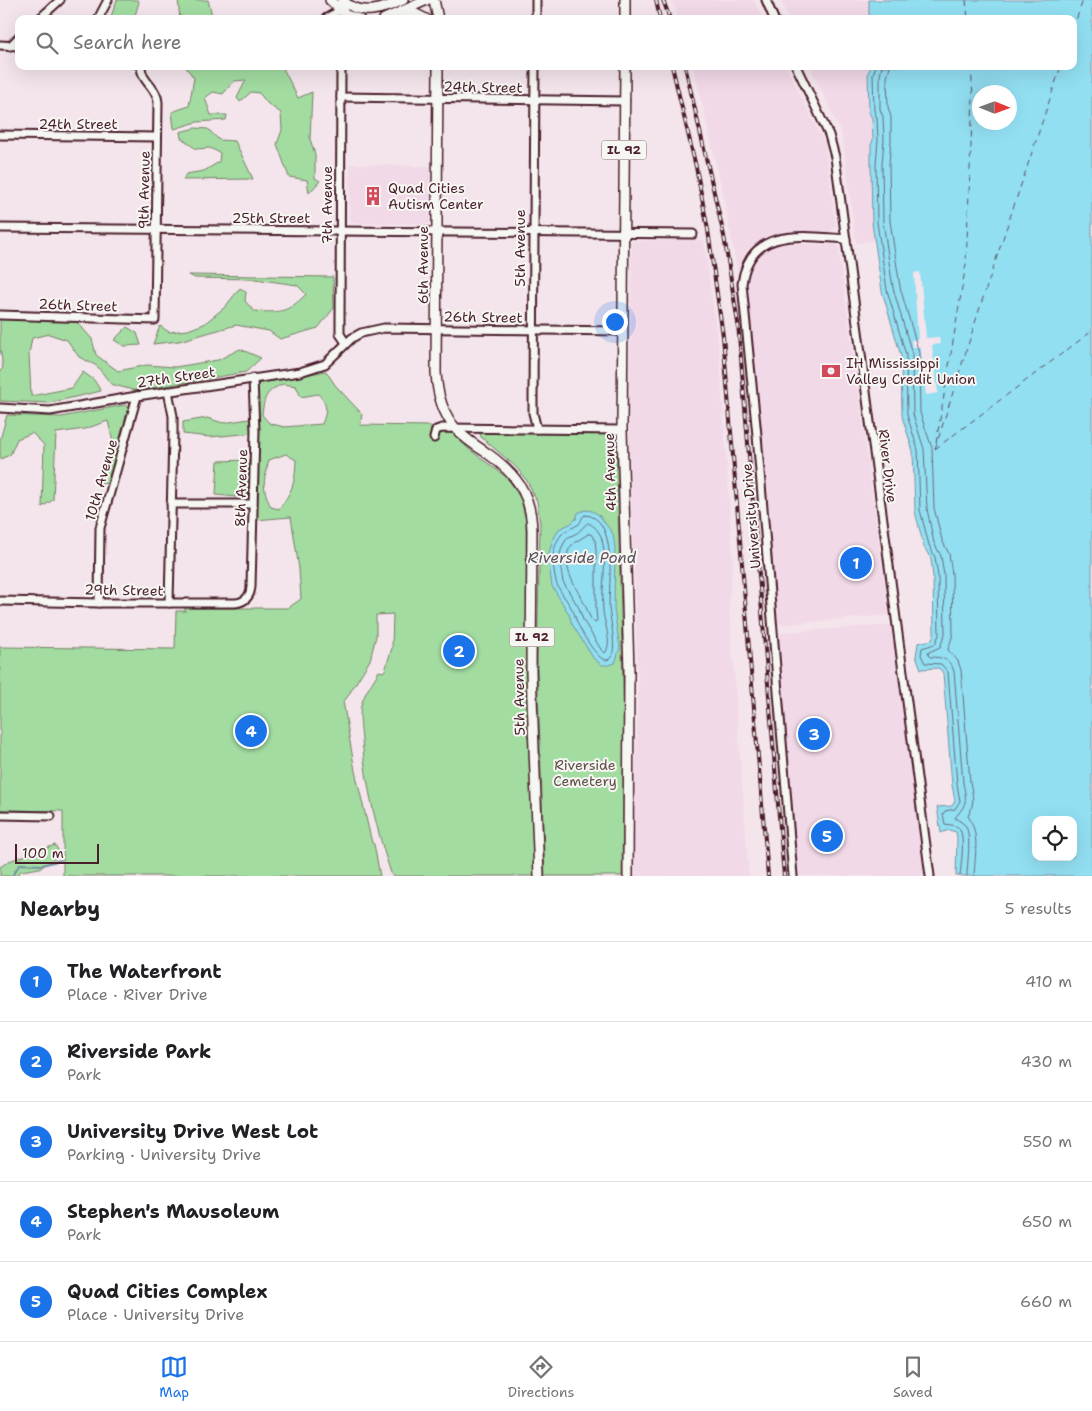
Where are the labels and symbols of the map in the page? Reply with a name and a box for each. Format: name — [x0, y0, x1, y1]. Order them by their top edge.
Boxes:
street label: 24th Street — [443, 77, 523, 97]
north arrow — [972, 85, 1017, 130]
street label: 24th Street — [38, 115, 118, 133]
road number: IL 92 — [602, 140, 646, 160]
street label: 9th Avenue — [134, 151, 154, 229]
street label: 7th Avenue — [318, 166, 336, 244]
place label: Quad Cities Autism Center — [388, 179, 484, 213]
building icon: Quad Cities Autism Center — [362, 185, 384, 207]
street label: 25th Street — [232, 209, 310, 227]
street label: 5th Avenue — [511, 209, 529, 287]
street label: 6th Avenue — [414, 226, 432, 304]
street label: 26th Street — [38, 295, 118, 315]
street label: 26th Street — [443, 307, 523, 327]
your location — [602, 309, 628, 335]
place label: IH Mississippi Valley Credit Union — [846, 354, 976, 388]
bank icon: IH Mississippi Valley Credit Union — [820, 360, 842, 382]
street label: 27th Street — [136, 363, 216, 391]
street label: River Drive — [875, 428, 901, 504]
street label: 4th Avenue — [600, 432, 620, 512]
street label: 10th Avenue — [81, 437, 121, 523]
street label: 8th Avenue — [231, 448, 251, 527]
street label: University Drive — [737, 462, 765, 570]
pin: 1 — [840, 544, 872, 582]
water label: Riverside Pond — [528, 548, 637, 568]
street label: 29th Street — [84, 580, 164, 600]
road number: IL 92 — [510, 628, 554, 646]
pin: 2 — [443, 632, 475, 670]
street label: 5th Avenue — [509, 658, 529, 736]
pin: 4 — [235, 712, 267, 750]
pin: 3 — [798, 715, 830, 753]
park label: Riverside Cemetery — [553, 756, 617, 790]
pin: 5 — [811, 817, 843, 855]
scale bar — [15, 841, 99, 864]

